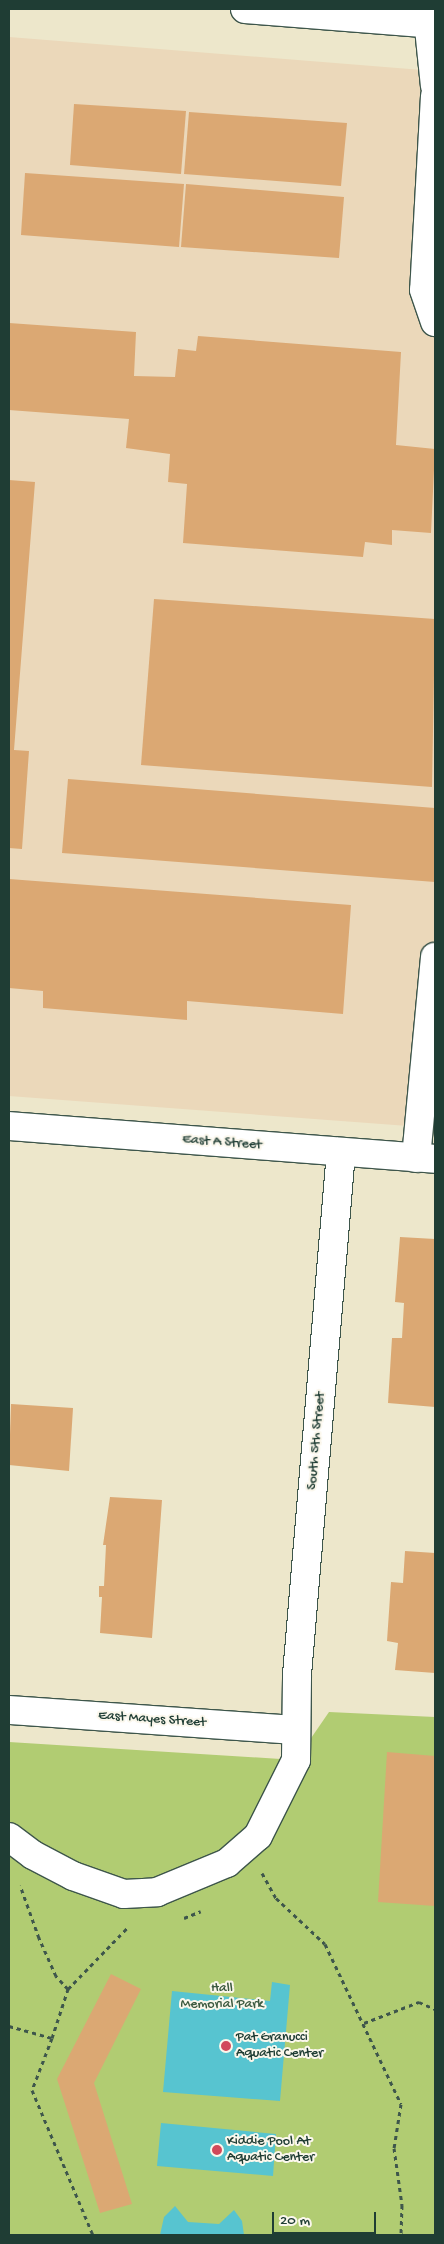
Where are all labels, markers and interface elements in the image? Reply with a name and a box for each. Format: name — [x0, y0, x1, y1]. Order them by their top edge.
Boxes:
street label: East A Street — [182, 1132, 262, 1154]
street label: South 5th Street — [304, 1391, 330, 1491]
street label: East Mayes Street — [98, 1708, 206, 1732]
park label: Hall Memorial Park — [180, 1981, 264, 2014]
place label: Pat Granucci Aquatic Center — [236, 2030, 323, 2062]
marker: Pat Granucci Aquatic Center — [220, 2040, 232, 2052]
place label: Kiddie Pool At Aquatic Center — [227, 2134, 314, 2166]
marker: Kiddie Pool At Aquatic Center — [211, 2144, 223, 2156]
scale bar — [274, 2202, 378, 2234]
text: 20 m — [280, 2212, 310, 2230]

